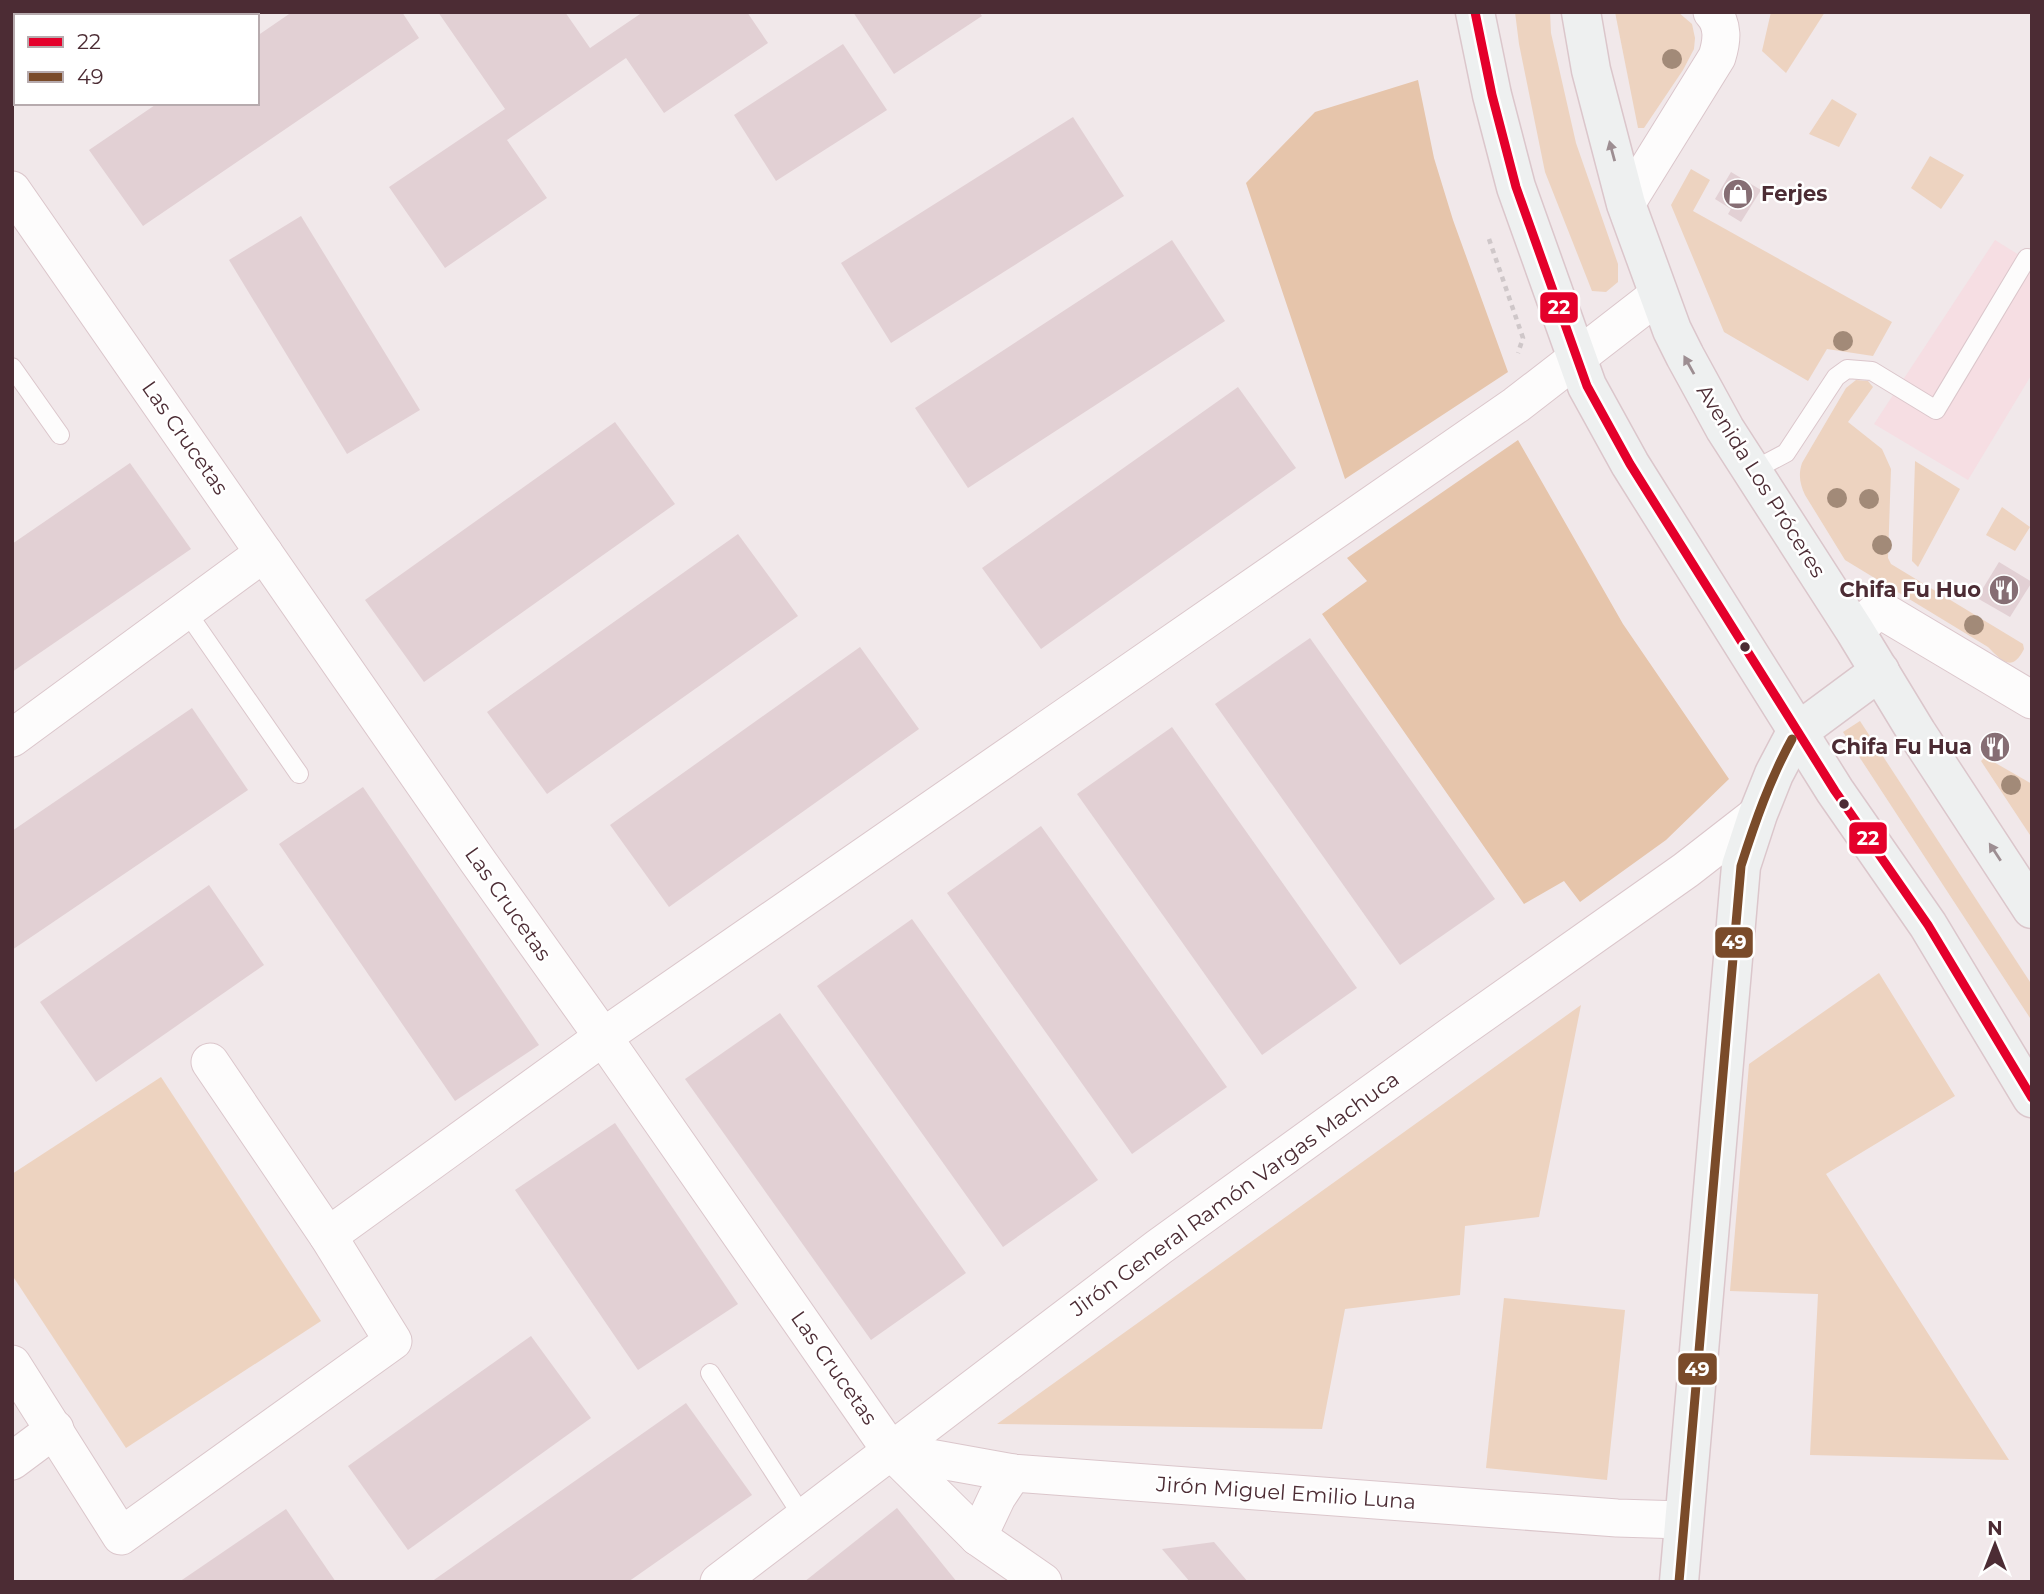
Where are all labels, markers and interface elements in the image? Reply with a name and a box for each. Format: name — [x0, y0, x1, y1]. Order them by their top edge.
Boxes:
legend — [14, 14, 259, 105]
text: 22 — [77, 29, 101, 54]
text: 49 — [77, 64, 104, 89]
one-way arrow — [1606, 140, 1617, 162]
shop icon: Ferjes — [1721, 177, 1755, 211]
place label: Ferjes — [1761, 181, 1827, 206]
line badge: 22 — [1539, 291, 1579, 324]
text: 22 — [1548, 296, 1570, 319]
one-way arrow — [1684, 354, 1696, 374]
street label: Las Crucetas — [137, 376, 234, 499]
street label: Avenida Los Próceres — [1692, 380, 1831, 582]
restaurant icon: Chifa Fu Huo — [1987, 573, 2021, 607]
place label: Chifa Fu Huo — [1839, 577, 1981, 602]
unlabelled marker — [1738, 640, 1752, 654]
restaurant icon: Chifa Fu Hua — [1978, 730, 2012, 764]
place label: Chifa Fu Hua — [1831, 734, 1972, 759]
unlabelled marker — [1837, 797, 1851, 811]
line badge: 22 — [1848, 821, 1888, 855]
text: 22 — [1857, 827, 1879, 850]
street label: Las Crucetas — [460, 842, 557, 965]
one-way arrow — [1988, 842, 2001, 862]
line badge: 49 — [1714, 926, 1754, 959]
text: 49 — [1721, 931, 1747, 954]
street label: Jirón General Ramón Vargas Machuca — [1065, 1066, 1404, 1322]
street label: Las Crucetas — [786, 1306, 883, 1429]
line badge: 49 — [1677, 1352, 1718, 1386]
text: 49 — [1684, 1358, 1710, 1381]
street label: Jirón Miguel Emilio Luna — [1154, 1471, 1417, 1514]
north arrow — [1960, 1510, 2030, 1580]
text: N — [1987, 1517, 2003, 1540]

